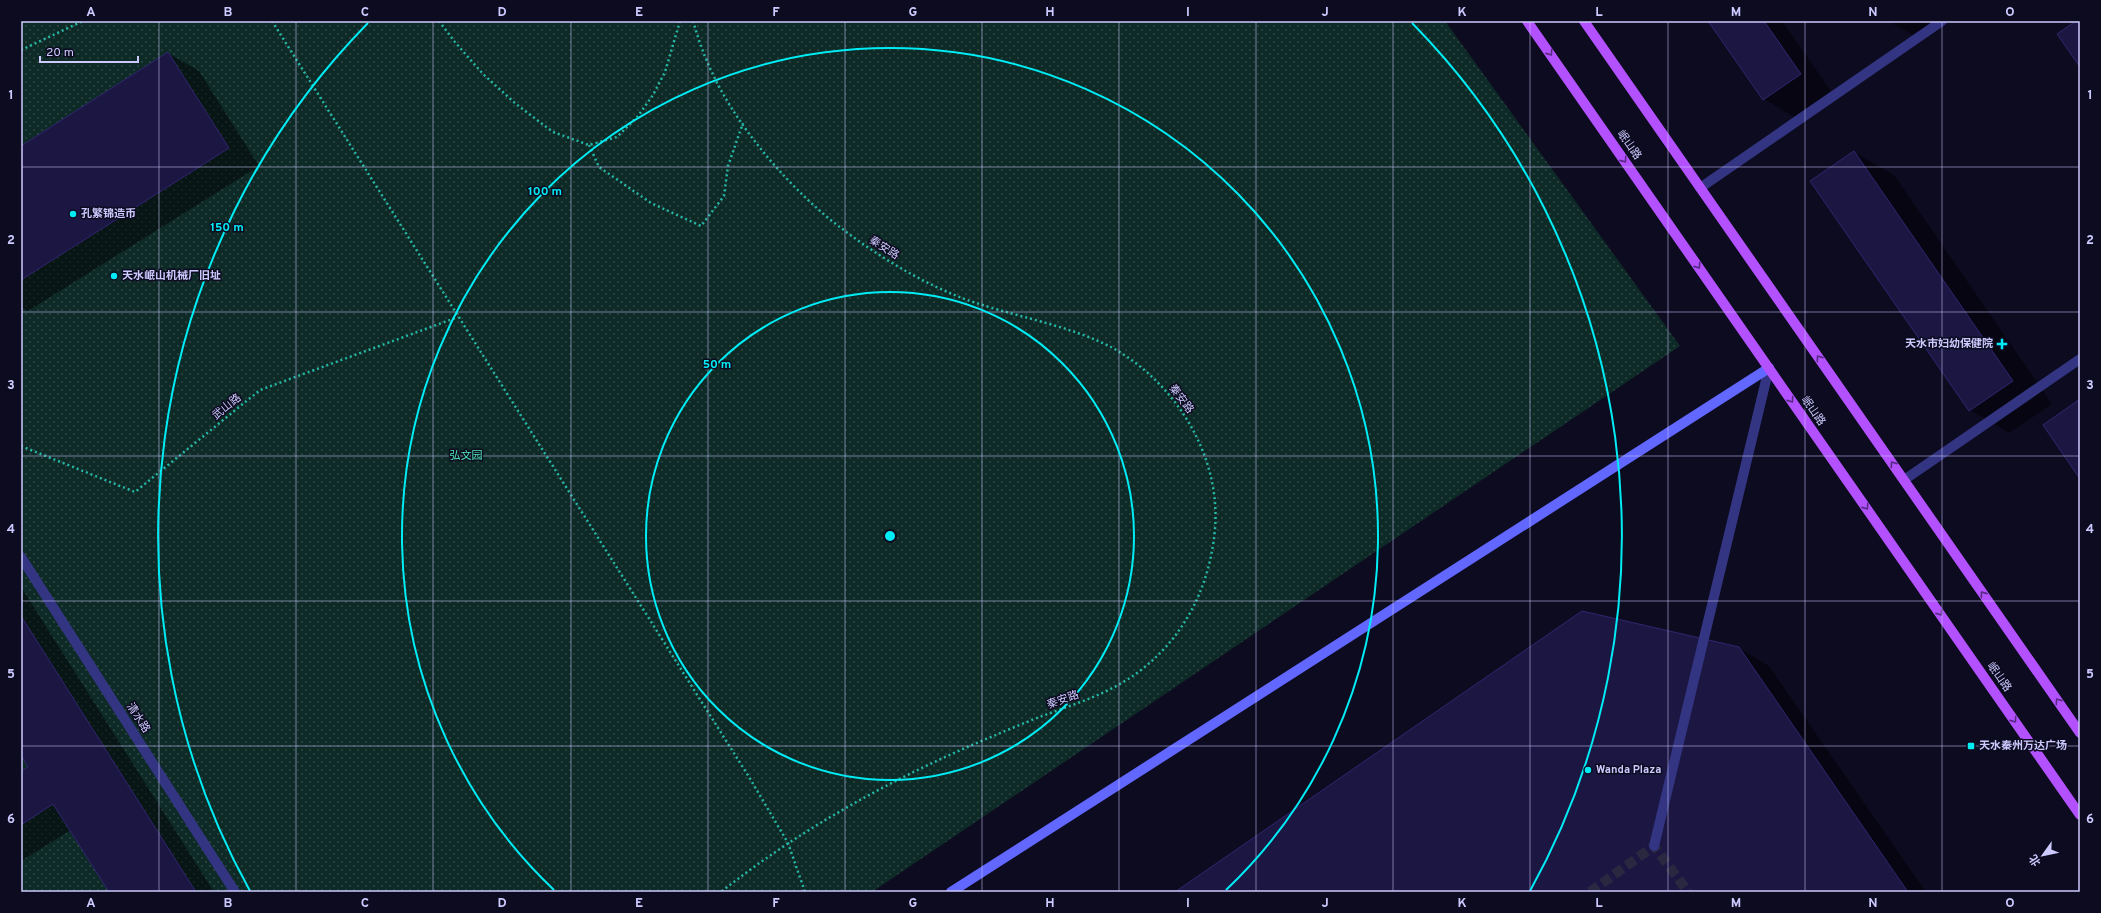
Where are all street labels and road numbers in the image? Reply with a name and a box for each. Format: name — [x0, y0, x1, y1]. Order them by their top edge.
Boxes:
street label: 岷山路 — [1614, 127, 1644, 163]
street label: 秦安路 — [866, 233, 902, 263]
street label: 秦安路 — [1165, 382, 1197, 416]
street label: 武山路 — [210, 391, 244, 423]
street label: 岷山路 — [1798, 393, 1828, 429]
street label: 岷山路 — [1984, 659, 2014, 695]
street label: 秦安路 — [1045, 688, 1081, 712]
street label: 清水路 — [123, 700, 153, 736]

